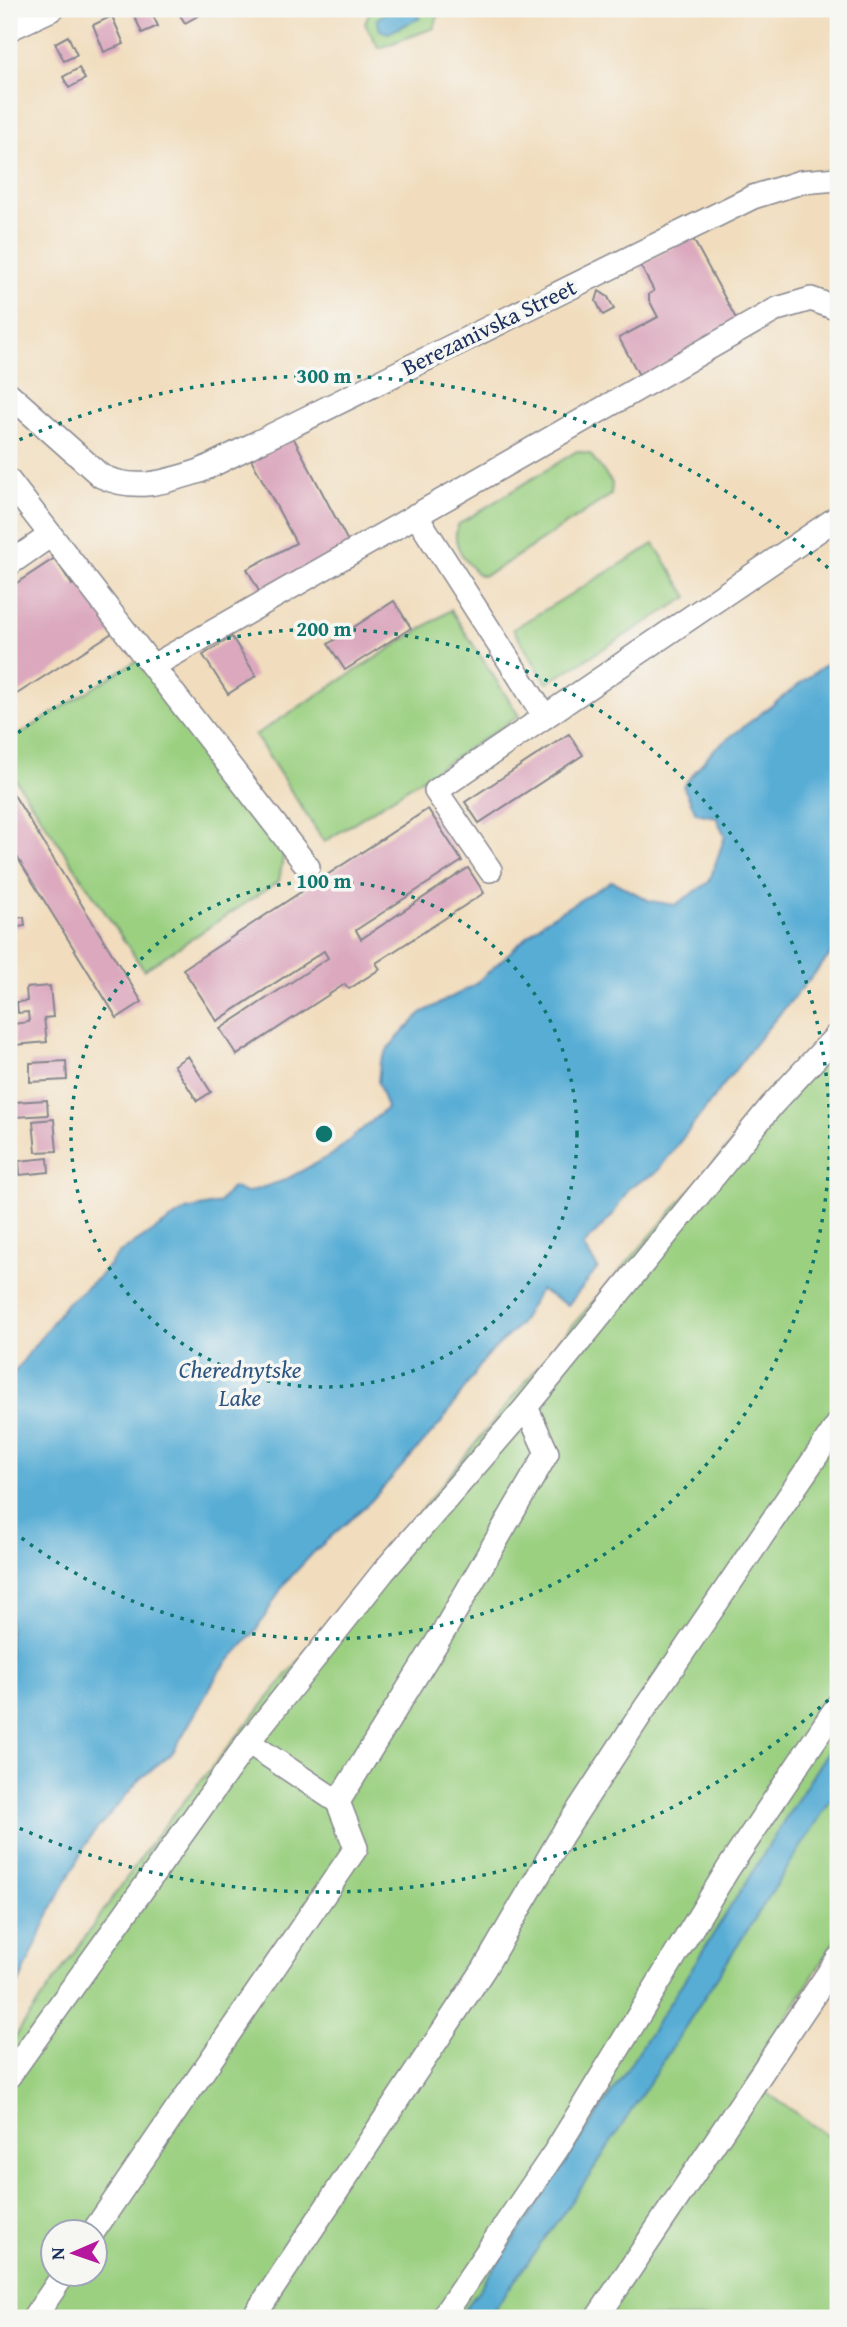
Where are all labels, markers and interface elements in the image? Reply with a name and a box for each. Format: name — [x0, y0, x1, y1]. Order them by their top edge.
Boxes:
street label: Berezanivska Street — [396, 270, 582, 383]
text: 300 m — [296, 360, 352, 391]
text: 200 m — [296, 613, 352, 644]
text: 100 m — [296, 865, 352, 896]
centre of rings — [312, 1122, 336, 1146]
water label: Cherednytske Lake — [179, 1352, 302, 1415]
north arrow — [38, 2218, 108, 2288]
text: N — [43, 2246, 71, 2260]

